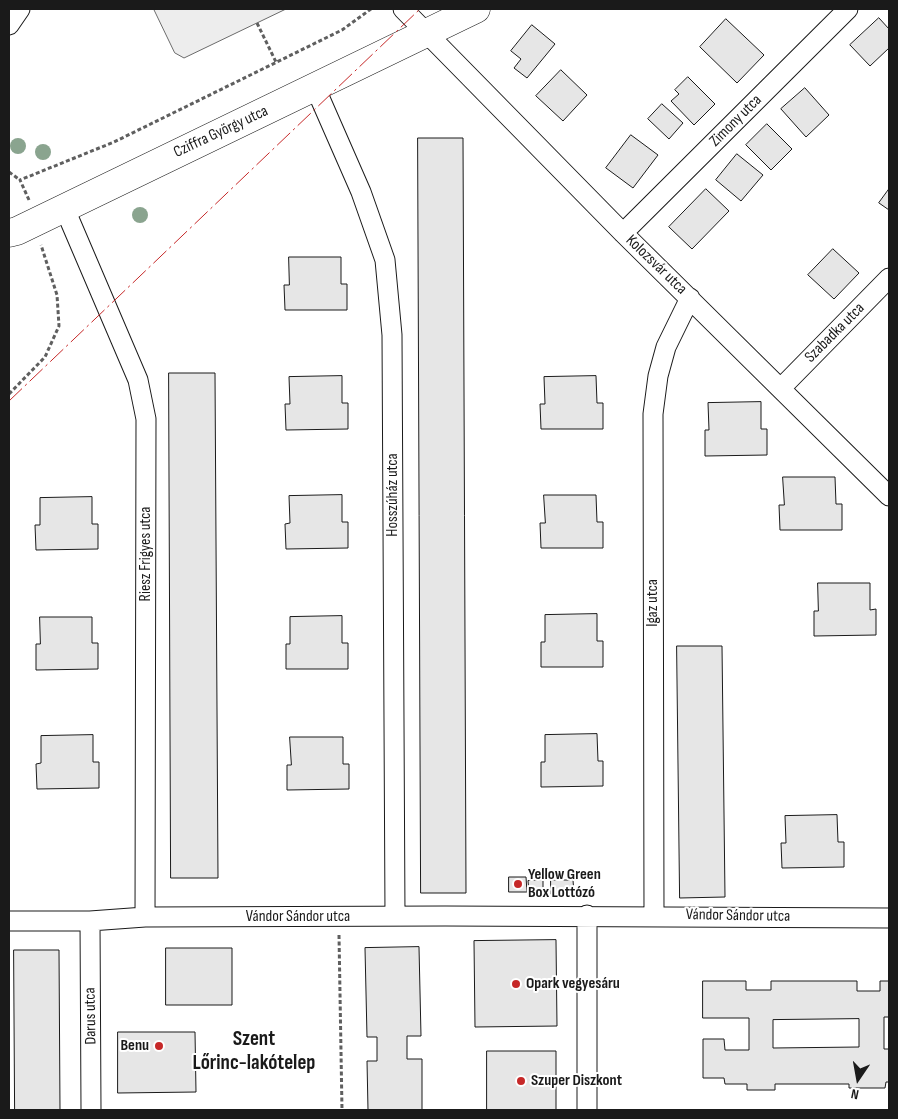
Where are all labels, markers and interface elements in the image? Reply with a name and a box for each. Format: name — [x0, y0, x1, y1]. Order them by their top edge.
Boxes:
street label: Zimony utca — [706, 91, 766, 151]
street label: Cziffra György utca — [171, 102, 271, 162]
street label: Kolozsvár utca — [621, 231, 691, 299]
street label: Szabadka utca — [801, 299, 869, 367]
street label: Hosszúház utca — [383, 453, 403, 537]
street label: Riesz Frigyes utca — [136, 507, 156, 601]
street label: Igaz utca — [643, 579, 663, 627]
place label: Yellow Green Box Lottózó — [528, 865, 601, 903]
marker: Yellow Green Box Lottózó — [512, 878, 524, 890]
street label: Vándor Sándor utca — [686, 905, 790, 927]
street label: Vándor Sándor utca — [246, 907, 350, 927]
place label: Opark vegyesáru — [526, 974, 620, 994]
marker: Opark vegyesáru — [510, 978, 522, 990]
street label: Darus utca — [81, 987, 101, 1045]
district label: Szent Lőrinc-lakótelep — [193, 1027, 315, 1077]
place label: Benu — [120, 1036, 149, 1056]
marker: Benu — [153, 1040, 165, 1052]
north arrow — [833, 1054, 883, 1104]
place label: Szuper Diszkont — [531, 1071, 622, 1091]
marker: Szuper Diszkont — [515, 1075, 527, 1087]
text: N — [849, 1085, 860, 1103]

